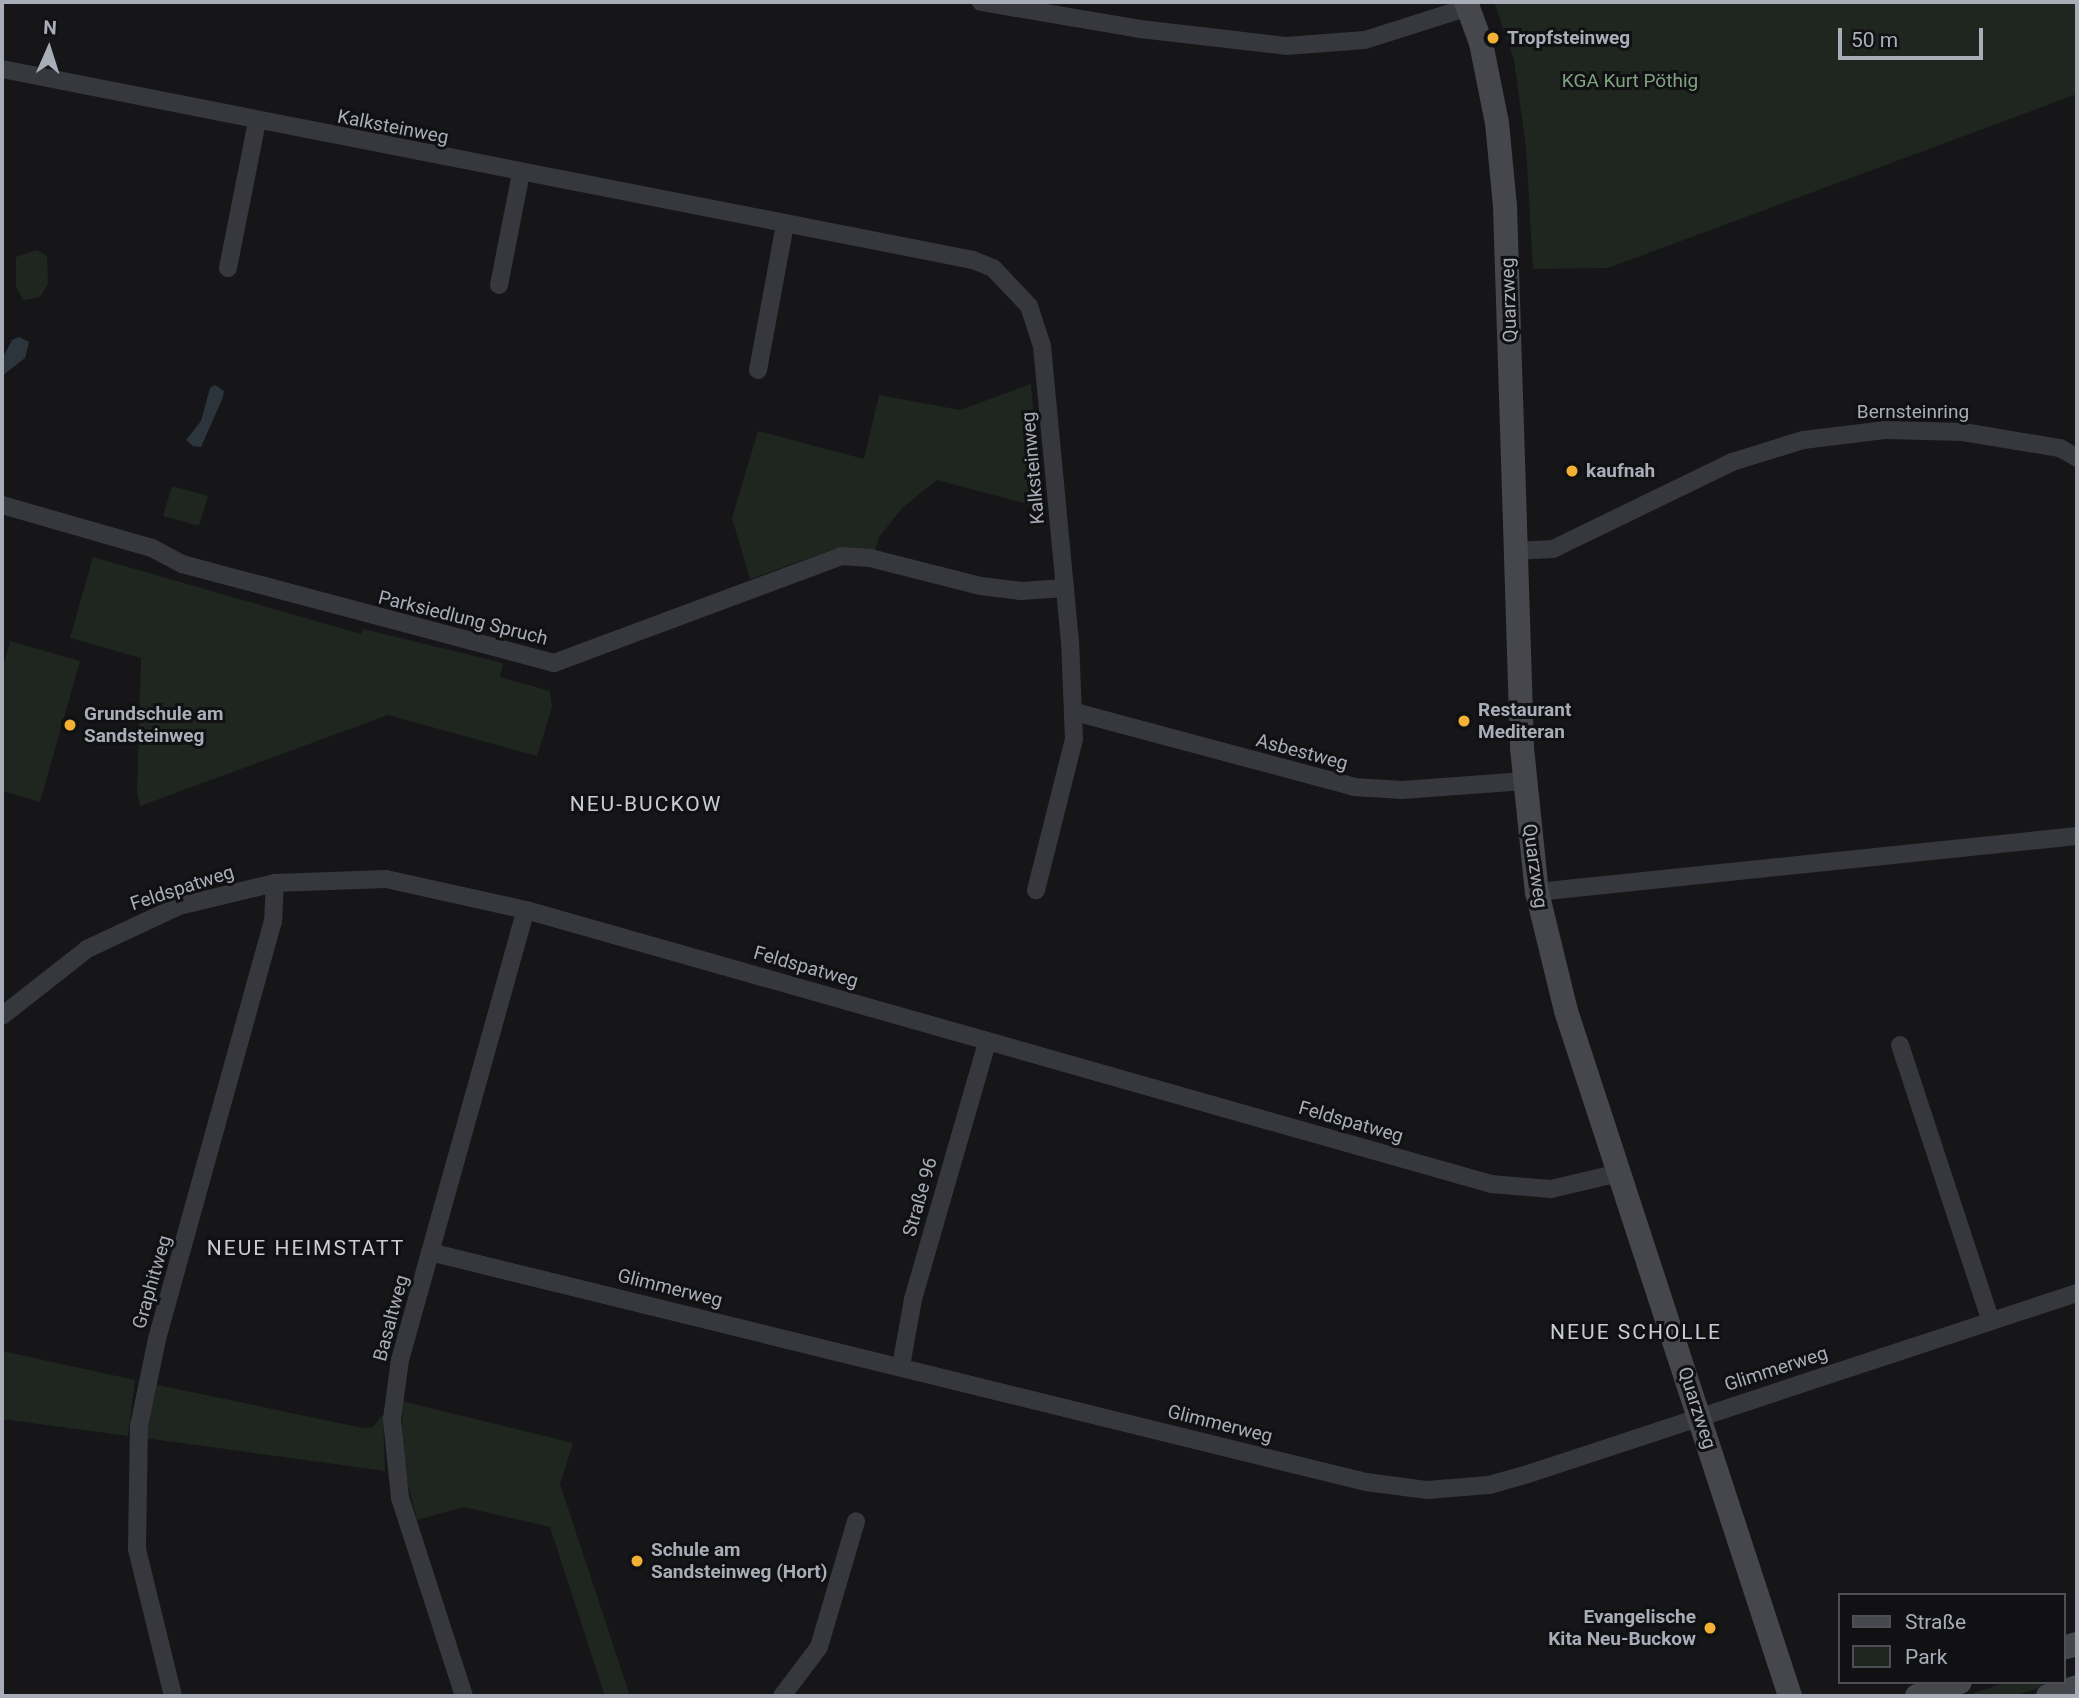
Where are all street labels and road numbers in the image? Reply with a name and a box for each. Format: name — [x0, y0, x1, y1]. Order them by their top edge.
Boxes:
street label: Kalksteinweg — [335, 105, 451, 149]
street label: Quarzweg — [1496, 257, 1522, 343]
street label: Bernsteinring — [1857, 401, 1969, 423]
street label: Kalksteinweg — [1017, 411, 1049, 525]
street label: Parksiedlung Spruch — [376, 586, 550, 650]
street label: Asbestweg — [1254, 729, 1350, 775]
street label: Quarzweg — [1518, 822, 1552, 910]
street label: Feldspatweg — [127, 861, 237, 915]
street label: Feldspatweg — [751, 941, 861, 993]
street label: Feldspatweg — [1296, 1096, 1406, 1148]
street label: Straße 96 — [898, 1155, 942, 1239]
street label: Graphitweg — [128, 1233, 176, 1331]
street label: Glimmerweg — [615, 1264, 725, 1312]
street label: Basaltweg — [369, 1272, 413, 1364]
street label: Glimmerweg — [1722, 1342, 1830, 1396]
street label: Quarzweg — [1673, 1364, 1721, 1452]
street label: Glimmerweg — [1165, 1400, 1275, 1448]

